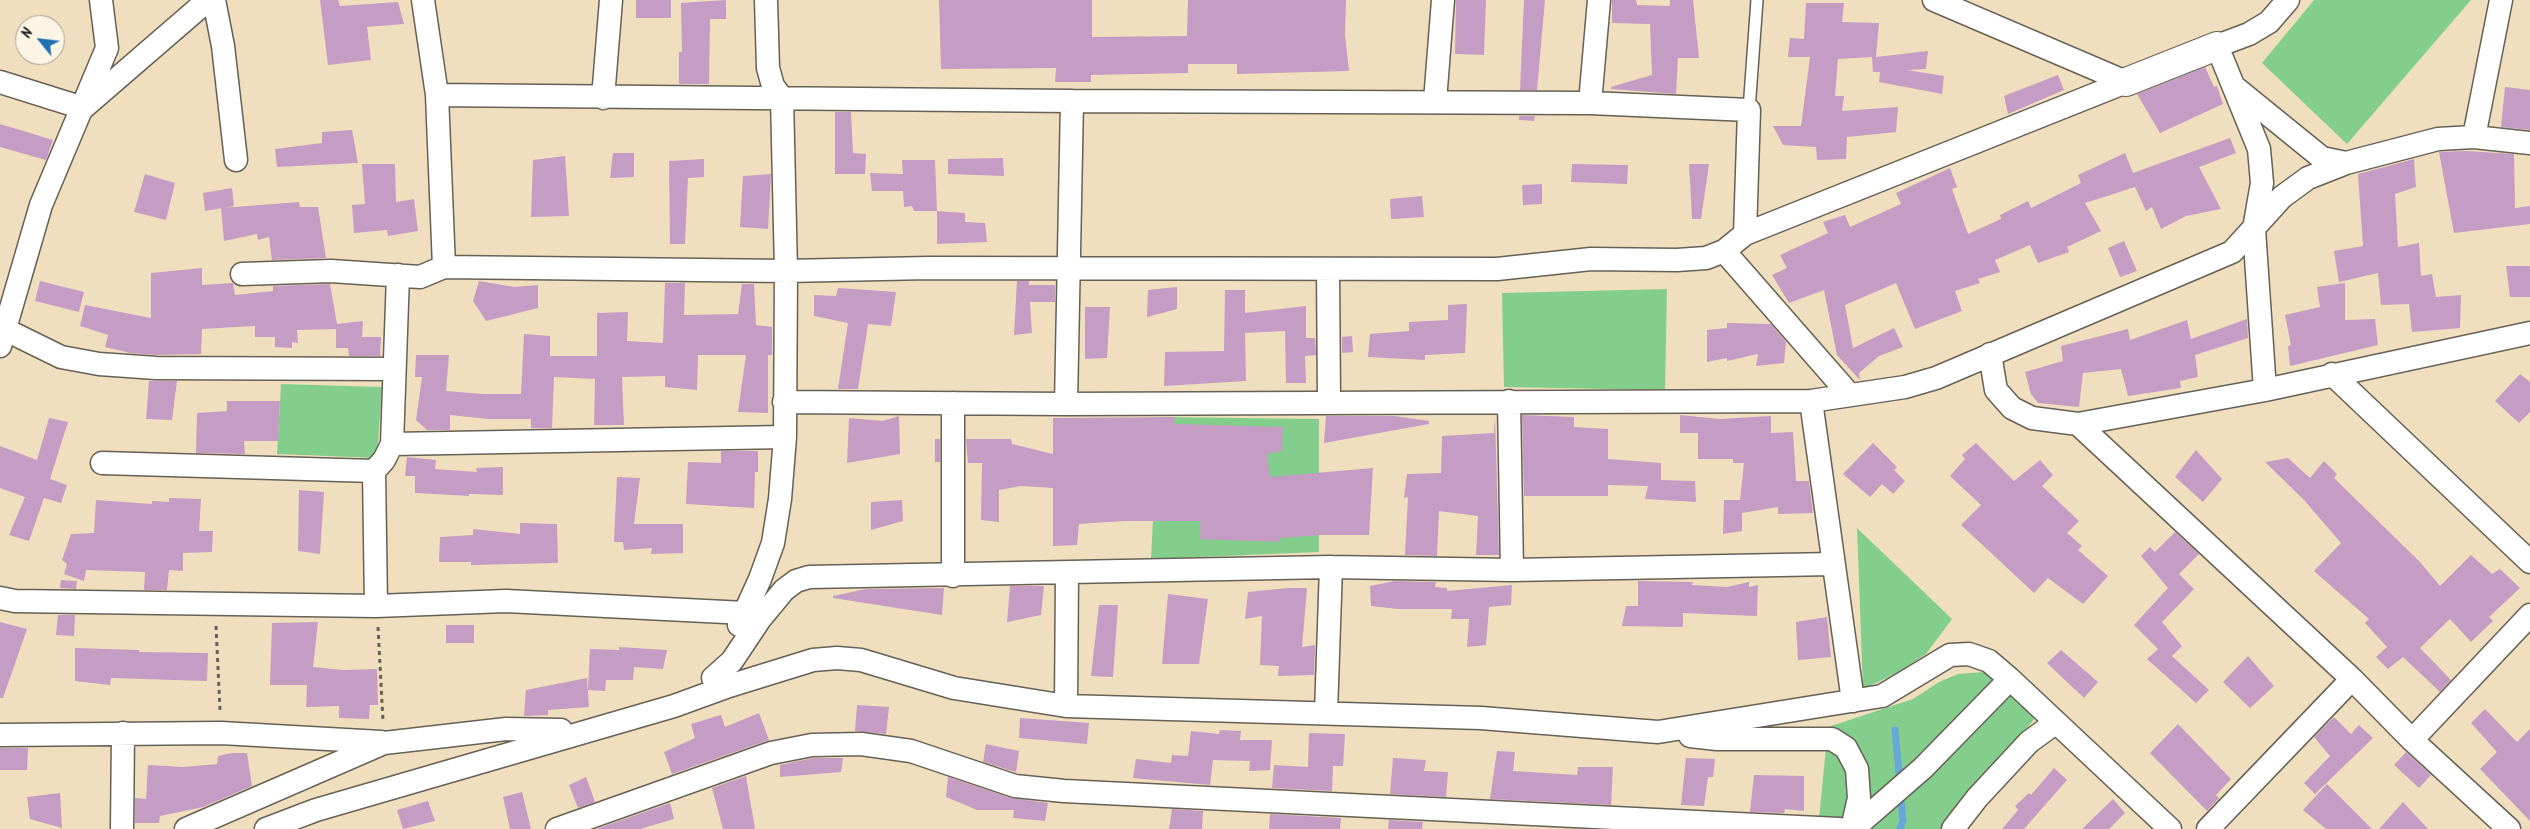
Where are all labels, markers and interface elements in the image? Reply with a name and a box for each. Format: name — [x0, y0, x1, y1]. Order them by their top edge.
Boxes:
north arrow — [15, 15, 65, 65]
text: N — [16, 24, 40, 42]

